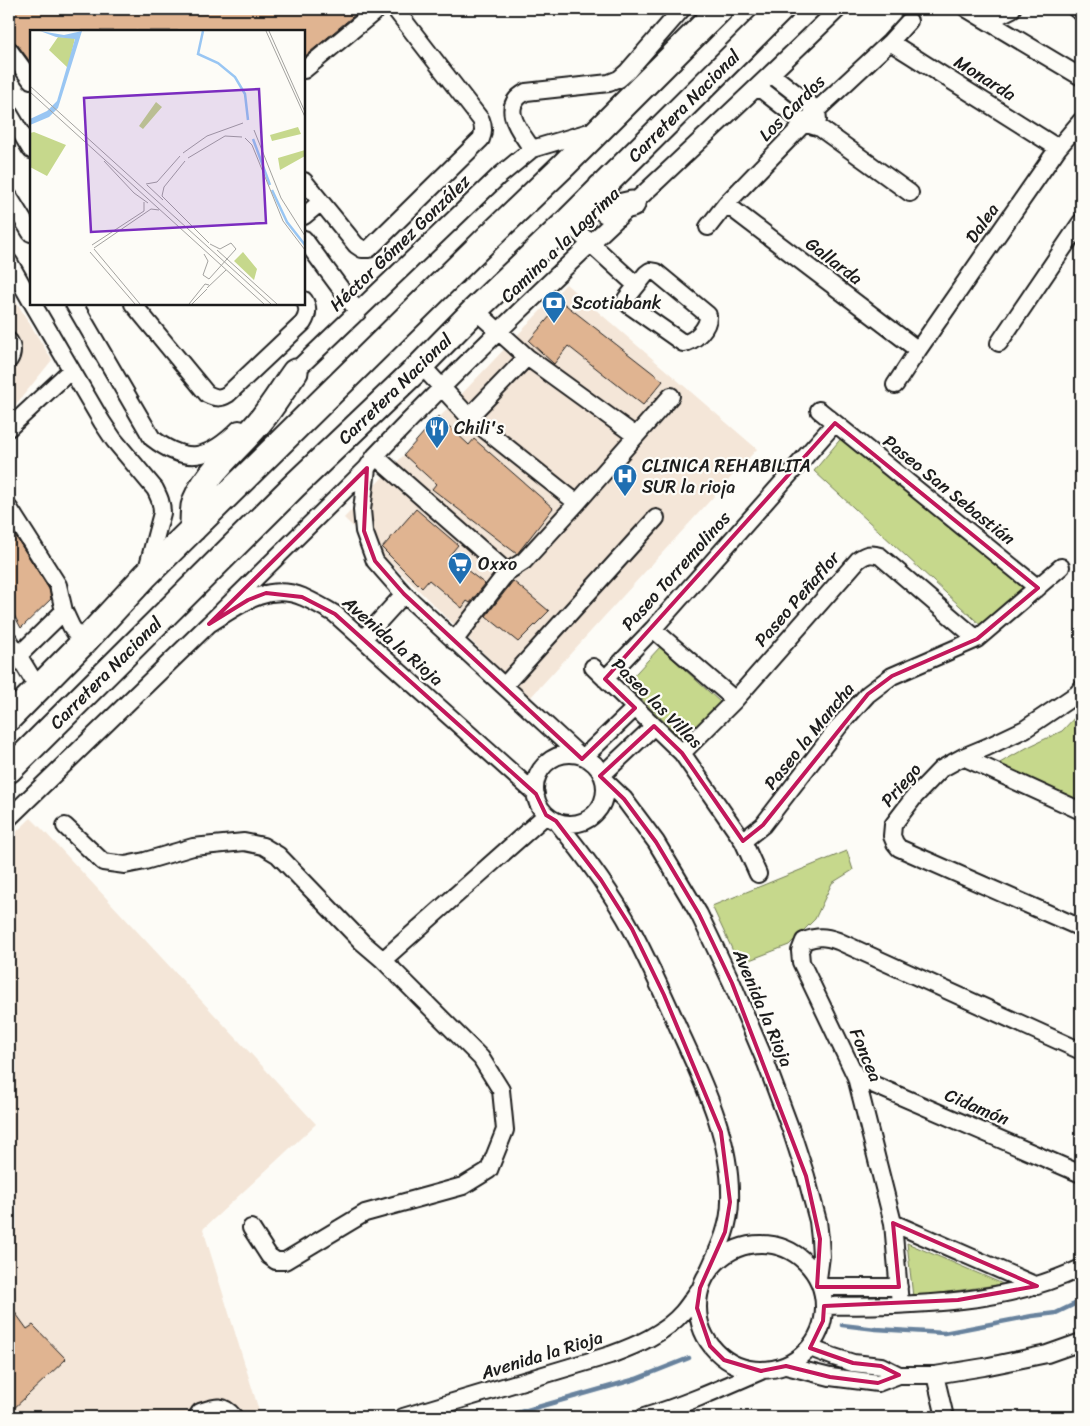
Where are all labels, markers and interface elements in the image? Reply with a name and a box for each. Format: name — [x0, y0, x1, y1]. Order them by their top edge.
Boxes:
inset map — [30, 30, 305, 305]
street label: Carretera Nacional — [620, 41, 749, 170]
street label: Monarda — [947, 46, 1023, 110]
street label: Los Cardos — [751, 66, 834, 149]
street label: Héctor Gómez González — [322, 166, 479, 320]
street label: Camino a la Lagrima — [493, 178, 628, 311]
street label: Dalea — [956, 196, 1008, 250]
street label: Gallarda — [798, 229, 870, 293]
place label: Scotiabank — [572, 287, 662, 319]
bank icon: Scotiabank — [541, 290, 567, 324]
street label: Carretera Nacional — [330, 325, 461, 453]
place label: Chili's — [454, 412, 504, 444]
restaurant icon: Chili's — [424, 415, 450, 449]
street label: Paseo San Sebastián — [875, 426, 1023, 554]
place label: CLINICA REHABILITA SUR la rioja — [642, 450, 811, 503]
hospital icon: CLINICA REHABILITA SUR la rioja — [612, 463, 638, 497]
street label: Paseo Torremolinos — [613, 503, 739, 638]
street label: Paseo Peñaflor — [746, 542, 849, 654]
place label: Oxxo — [478, 548, 517, 580]
supermarket icon: Oxxo — [447, 551, 473, 585]
street label: Avenida la Rioja — [334, 587, 451, 694]
street label: Carretera Nacional — [42, 608, 171, 737]
street label: Paseo las Villas — [604, 650, 711, 757]
street label: Paseo la Mancha — [755, 675, 863, 797]
street label: Priego — [872, 755, 930, 815]
street label: Avenida la Rioja — [723, 943, 802, 1072]
street label: Foncea — [840, 1023, 892, 1087]
street label: Cidamón — [940, 1079, 1015, 1135]
street label: Avenida la Rioja — [476, 1321, 607, 1389]

